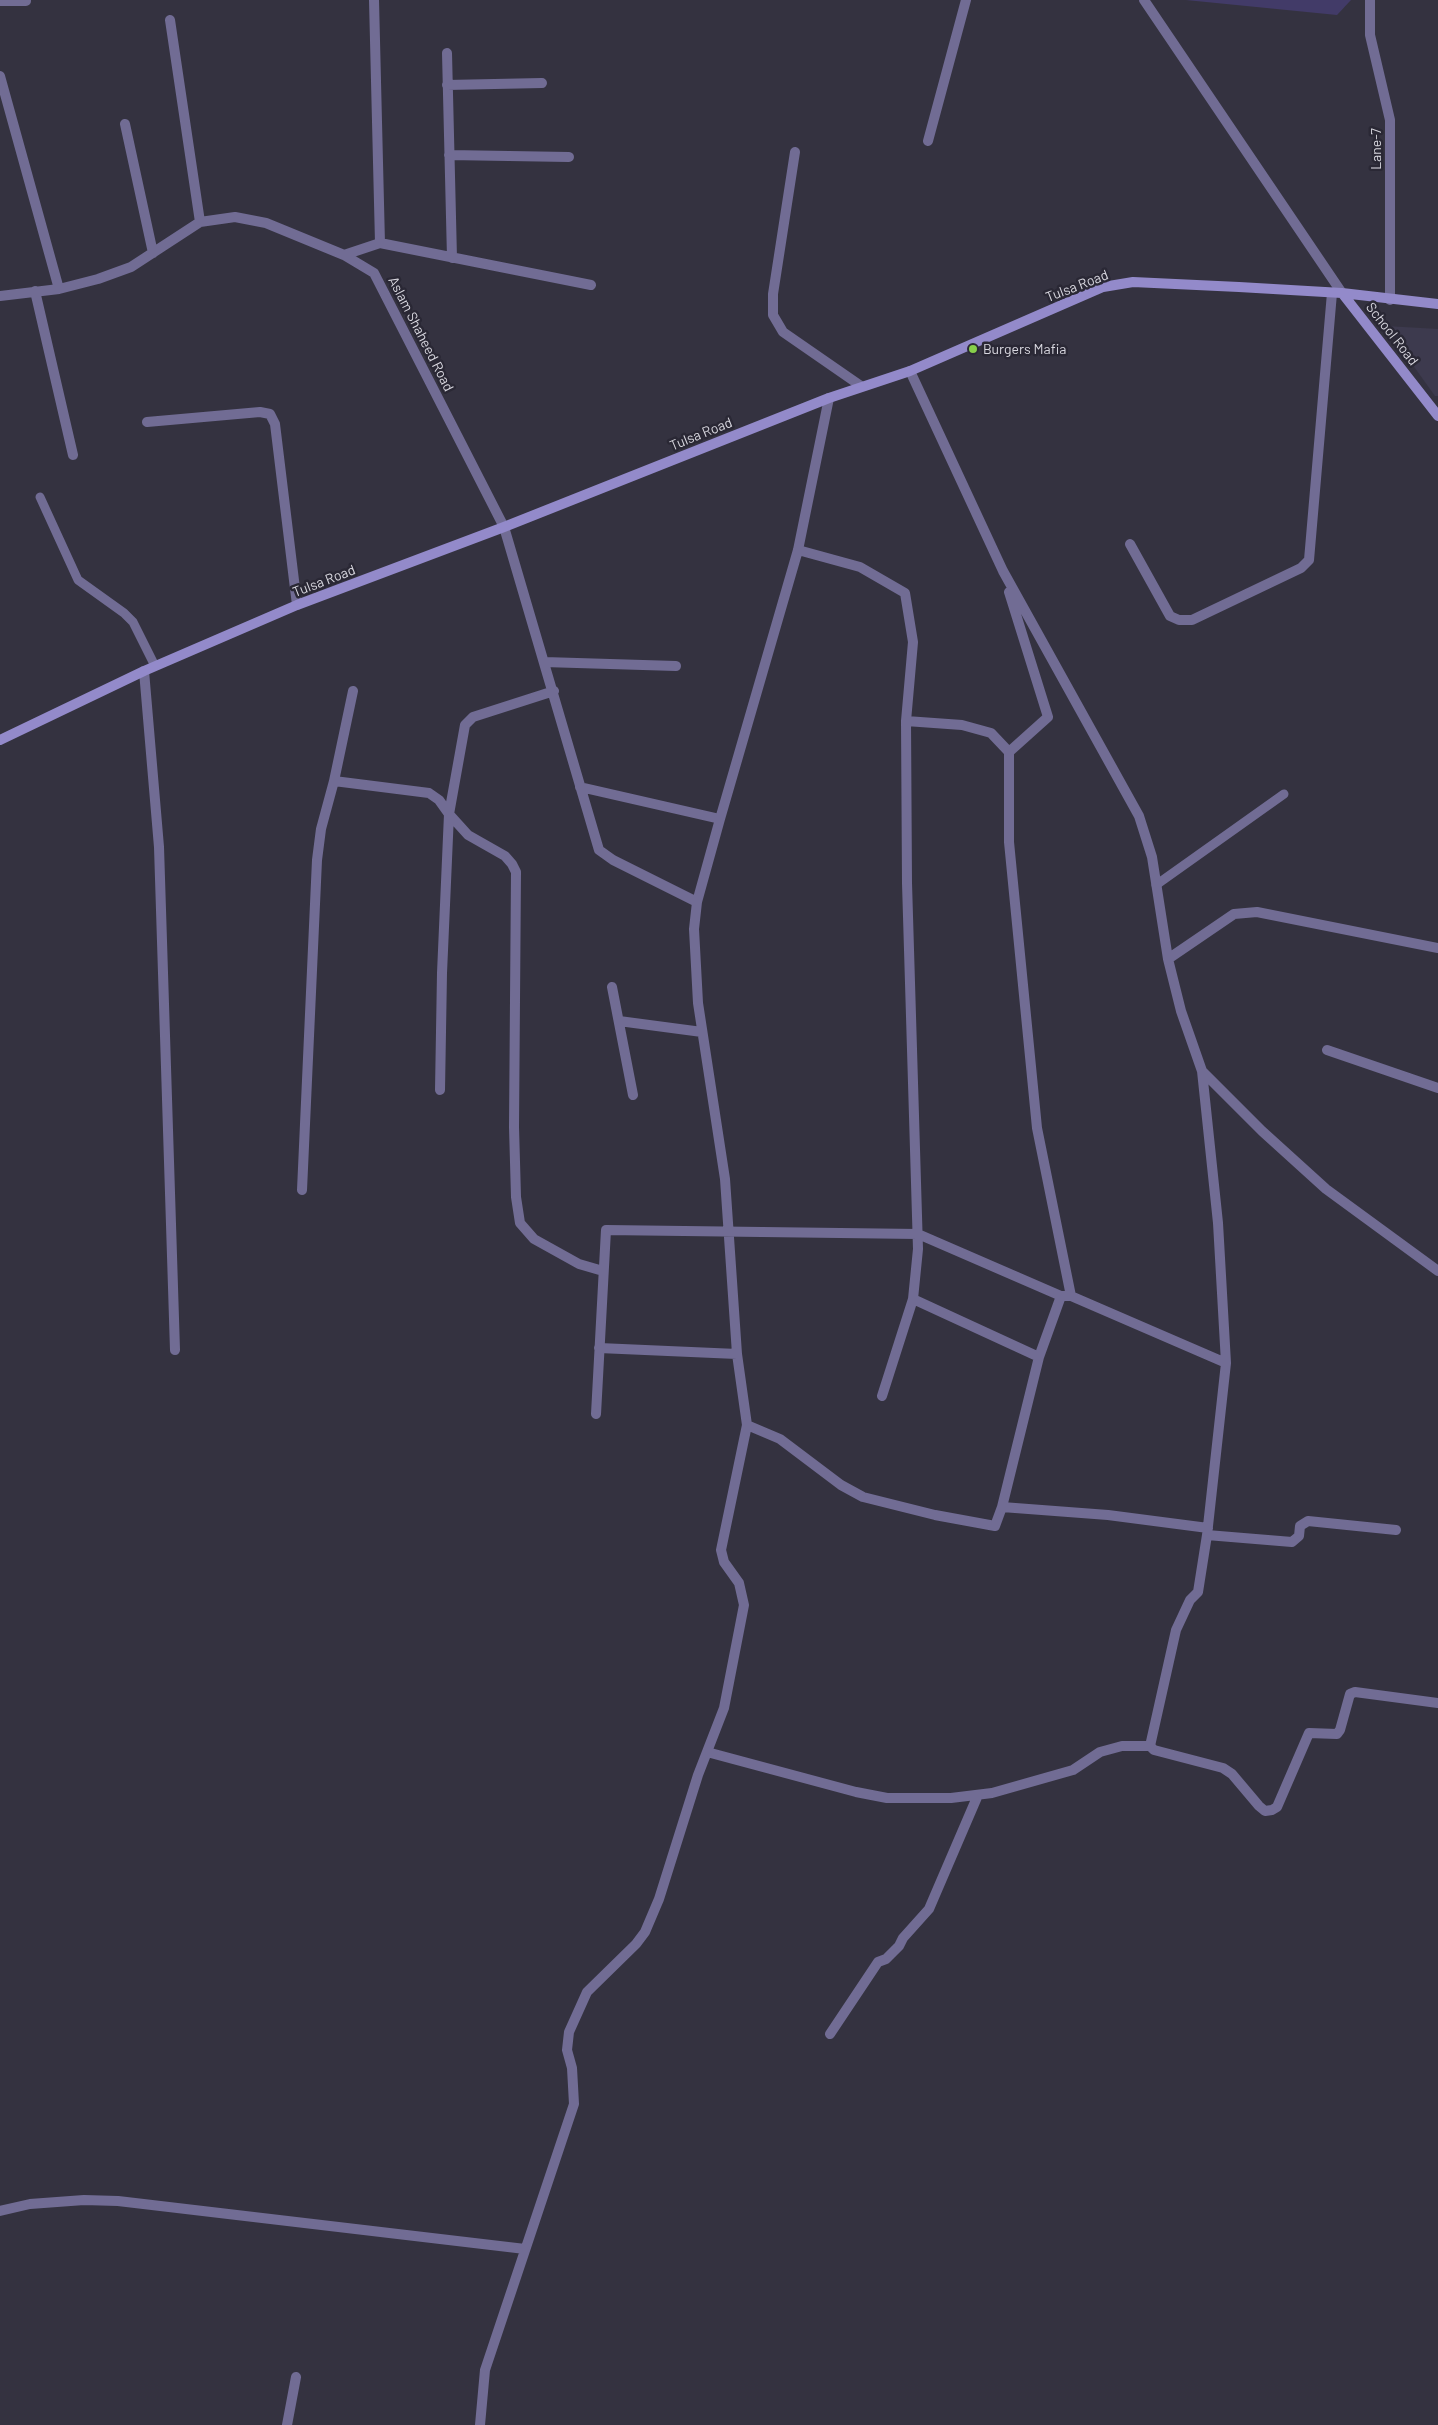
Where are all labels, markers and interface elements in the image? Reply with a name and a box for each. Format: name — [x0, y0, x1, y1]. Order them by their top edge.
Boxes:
street label: Lane-7 — [1368, 128, 1384, 170]
street label: Tulsa Road — [1043, 266, 1111, 306]
street label: Aslam Shaheed Road — [385, 274, 457, 394]
street label: School Road — [1362, 299, 1422, 369]
place label: Burgers Mafia — [983, 341, 1066, 357]
marker: Burgers Mafia — [967, 343, 979, 355]
street label: Tulsa Road — [667, 414, 735, 454]
street label: Tulsa Road — [290, 561, 358, 601]

